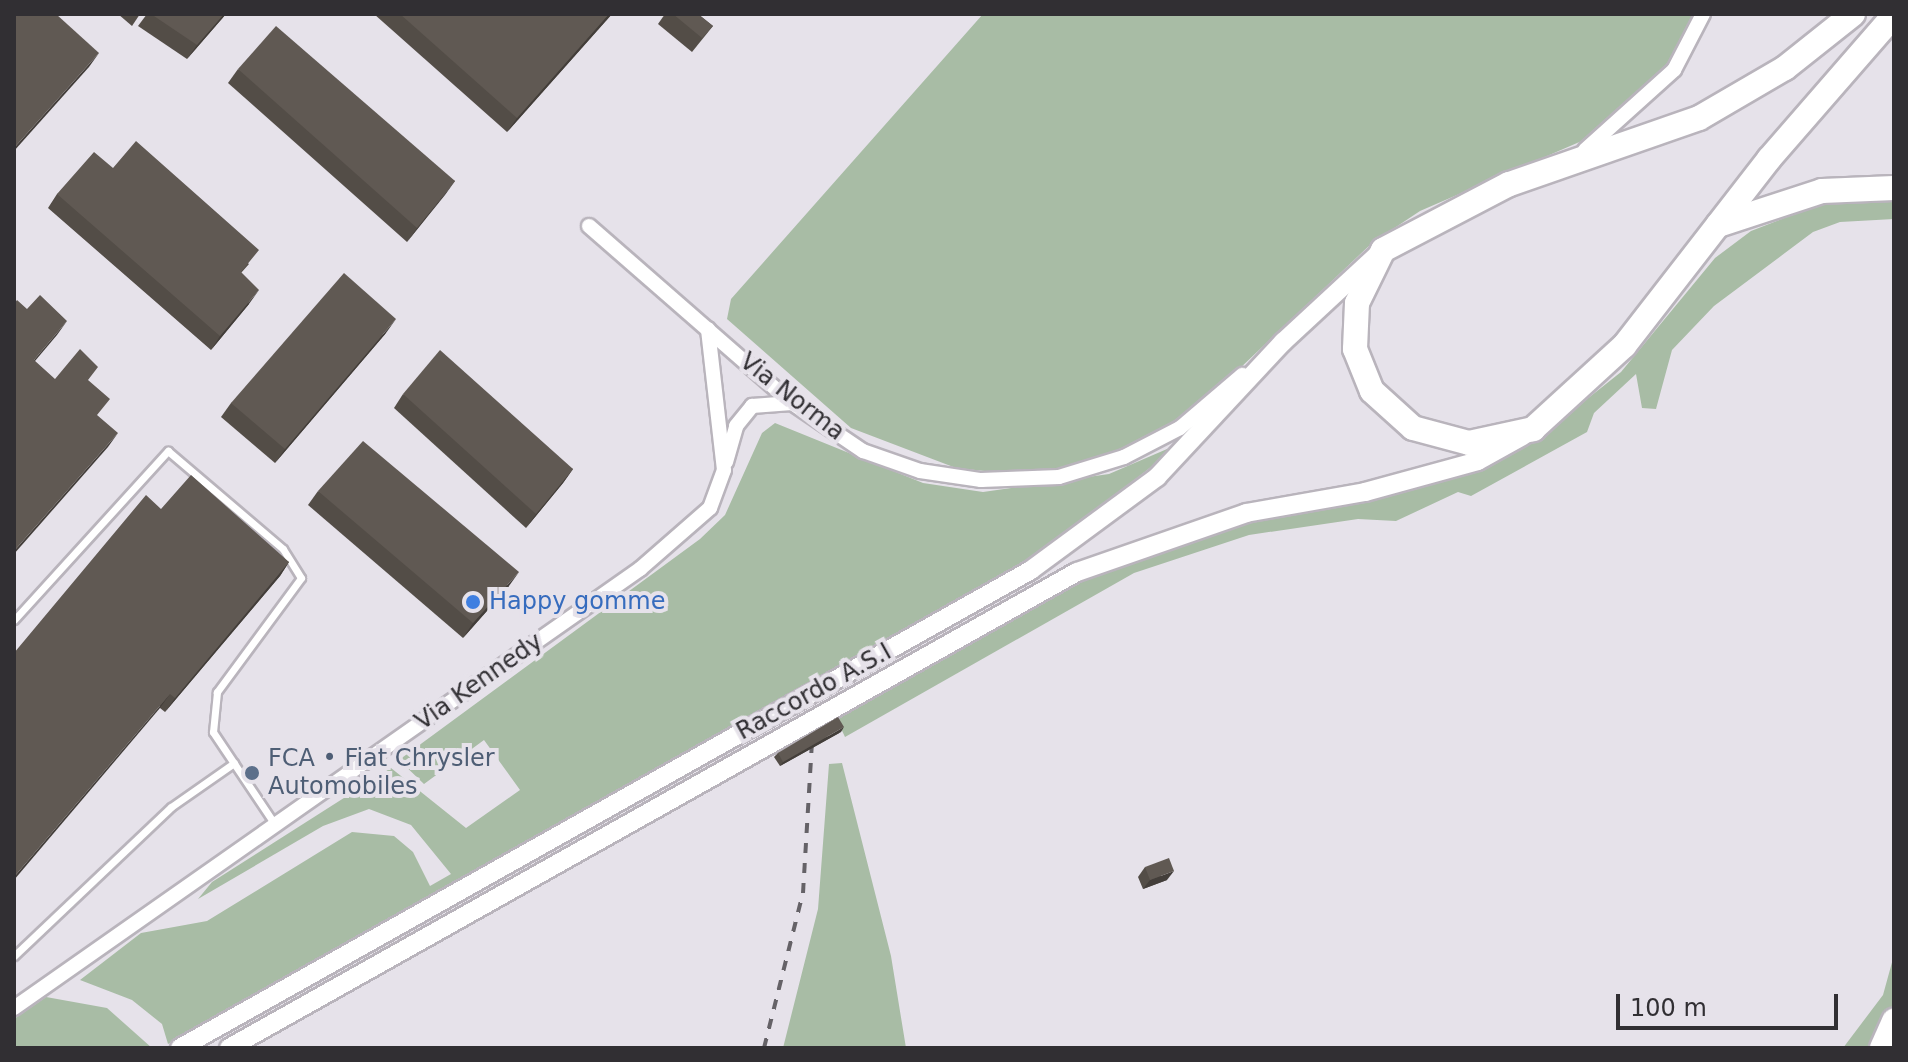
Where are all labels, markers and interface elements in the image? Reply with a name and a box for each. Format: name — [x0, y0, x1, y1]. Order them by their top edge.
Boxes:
street label: Via Norma — [734, 347, 850, 447]
place label: Happy gomme — [489, 588, 665, 616]
marker: Happy gomme — [464, 593, 482, 611]
street label: Via Kennedy — [410, 628, 548, 736]
street label: Raccordo A.S.I — [732, 638, 896, 746]
place label: FCA • Fiat Chrysler Automobiles — [268, 745, 495, 801]
marker: FCA • Fiat Chrysler Automobiles — [243, 764, 261, 782]
scale bar — [1620, 978, 1842, 1028]
text: 100 m — [1630, 994, 1707, 1022]

